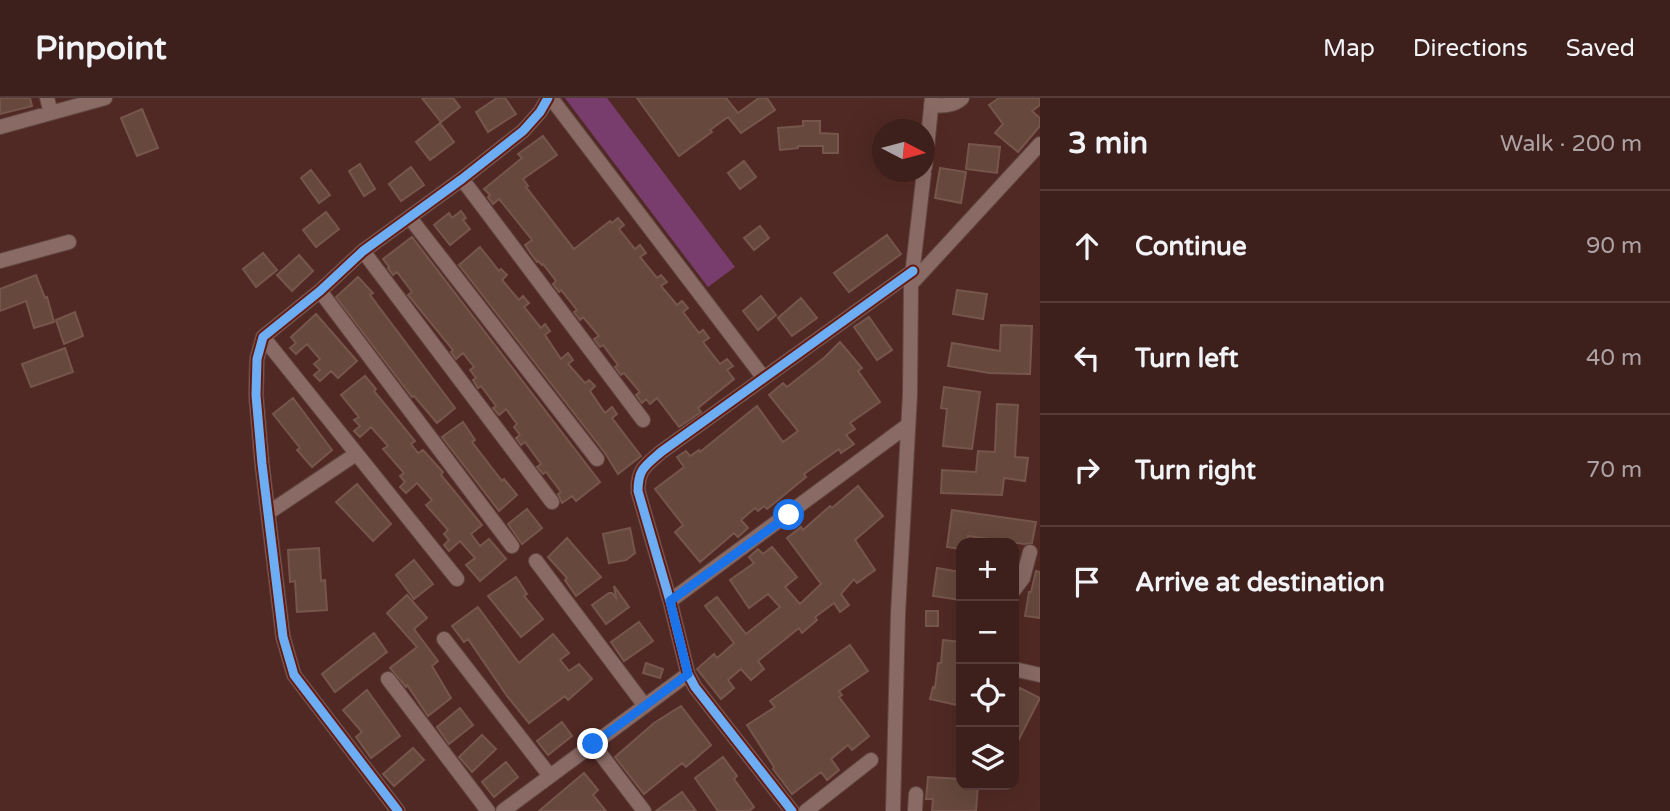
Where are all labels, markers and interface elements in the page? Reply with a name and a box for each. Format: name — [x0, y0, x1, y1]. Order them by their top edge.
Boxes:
text: Pinpoint — [35, 29, 167, 68]
text: Map — [1323, 34, 1375, 63]
text: Directions — [1413, 34, 1528, 63]
text: Saved — [1566, 34, 1635, 63]
north arrow — [872, 119, 935, 182]
text: 3 min — [1068, 125, 1148, 162]
text: Walk · 200 m — [1500, 130, 1642, 158]
icon: ahead — [1068, 227, 1106, 265]
text: Continue — [1135, 231, 1247, 262]
text: 90 m — [1586, 232, 1642, 260]
icon: left — [1068, 339, 1106, 377]
text: Turn left — [1135, 343, 1238, 374]
text: 40 m — [1586, 344, 1642, 372]
icon: right — [1068, 451, 1106, 489]
text: Turn right — [1135, 455, 1256, 486]
text: 70 m — [1586, 456, 1642, 484]
route start — [773, 499, 804, 530]
map controls — [956, 538, 1019, 790]
button: + — [956, 538, 1019, 601]
icon: arrive — [1068, 563, 1106, 601]
text: Arrive at destination — [1135, 567, 1385, 598]
button: − — [956, 601, 1019, 664]
button: locate — [956, 664, 1019, 727]
button: layers — [956, 727, 1019, 790]
route end — [577, 728, 608, 759]

